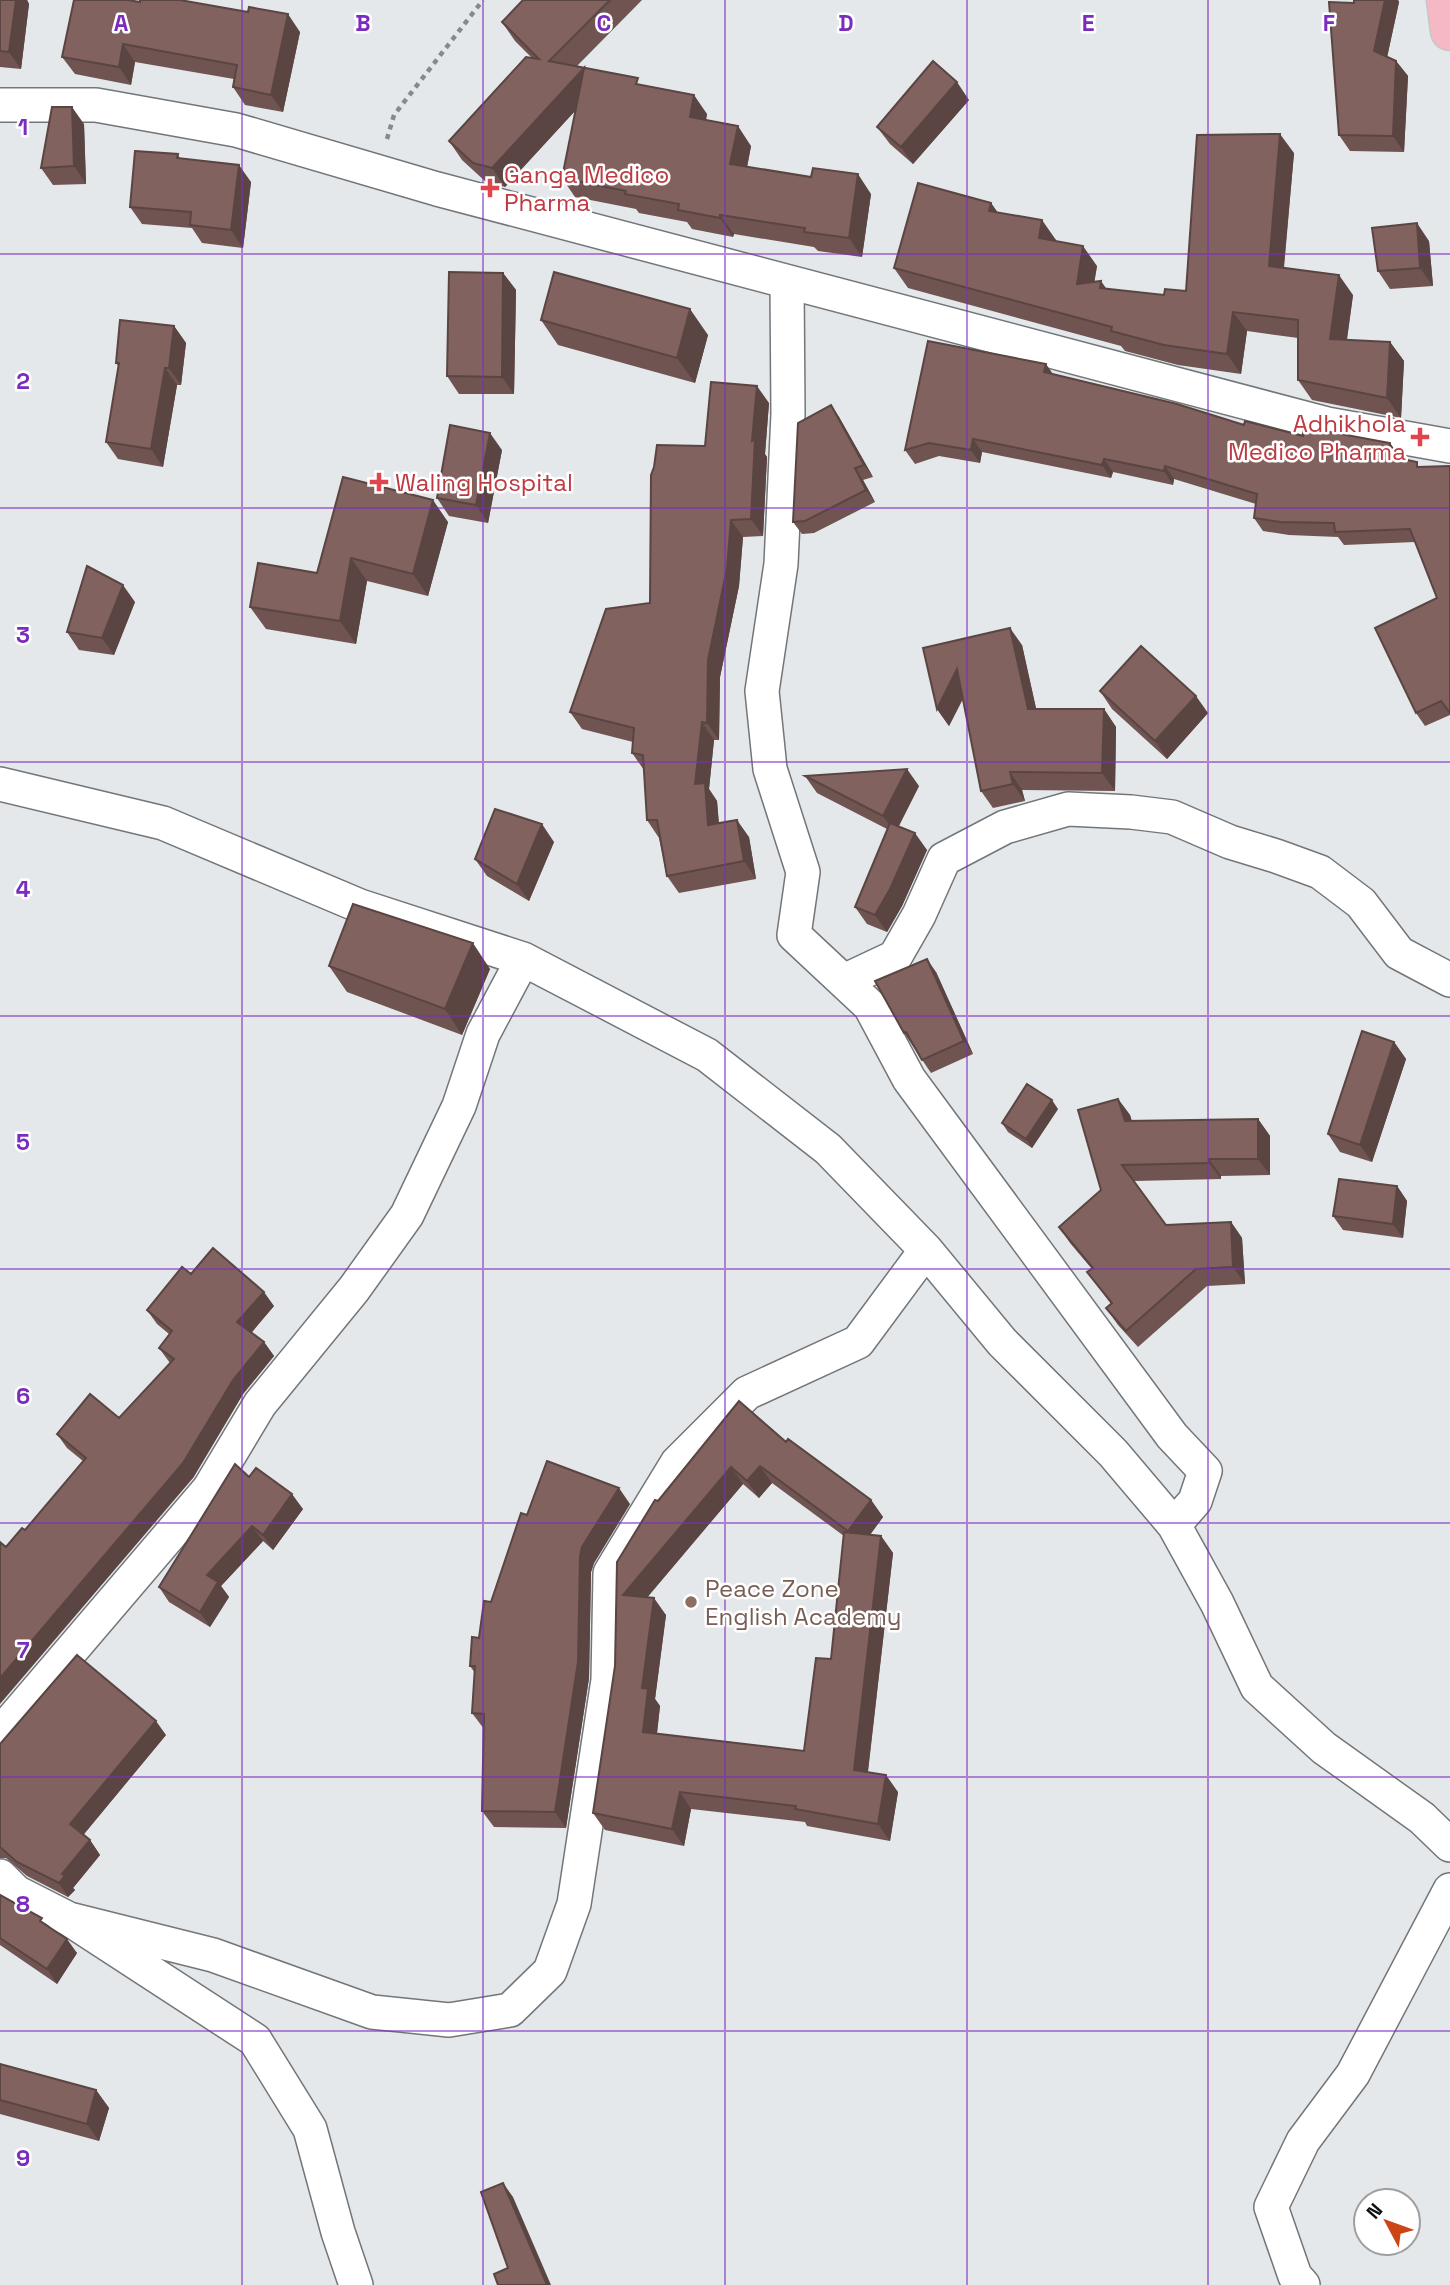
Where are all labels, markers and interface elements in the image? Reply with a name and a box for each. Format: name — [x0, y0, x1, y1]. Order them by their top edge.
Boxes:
text: A — [114, 8, 129, 38]
text: B — [355, 8, 371, 38]
text: C — [597, 8, 611, 38]
text: D — [838, 8, 854, 38]
text: E — [1082, 8, 1094, 38]
text: F — [1323, 8, 1335, 38]
text: 1 — [18, 112, 28, 142]
place label: Ganga Medico Pharma — [504, 159, 669, 218]
marker: Ganga Medico Pharma — [482, 180, 498, 196]
text: 2 — [16, 366, 30, 396]
place label: Adhikhola Medico Pharma — [1228, 408, 1406, 467]
marker: Adhikhola Medico Pharma — [1412, 429, 1428, 445]
place label: Waling Hospital — [395, 467, 573, 498]
marker: Waling Hospital — [369, 472, 389, 492]
text: 3 — [16, 620, 30, 650]
text: 4 — [16, 874, 31, 904]
text: 5 — [16, 1127, 30, 1157]
text: 6 — [16, 1381, 30, 1411]
place label: Peace Zone English Academy — [705, 1573, 901, 1632]
marker: Peace Zone English Academy — [683, 1594, 699, 1610]
text: 7 — [17, 1635, 30, 1665]
text: 8 — [16, 1889, 30, 1919]
text: 9 — [16, 2143, 30, 2173]
north arrow — [1352, 2187, 1422, 2257]
text: N — [1361, 2198, 1388, 2224]

